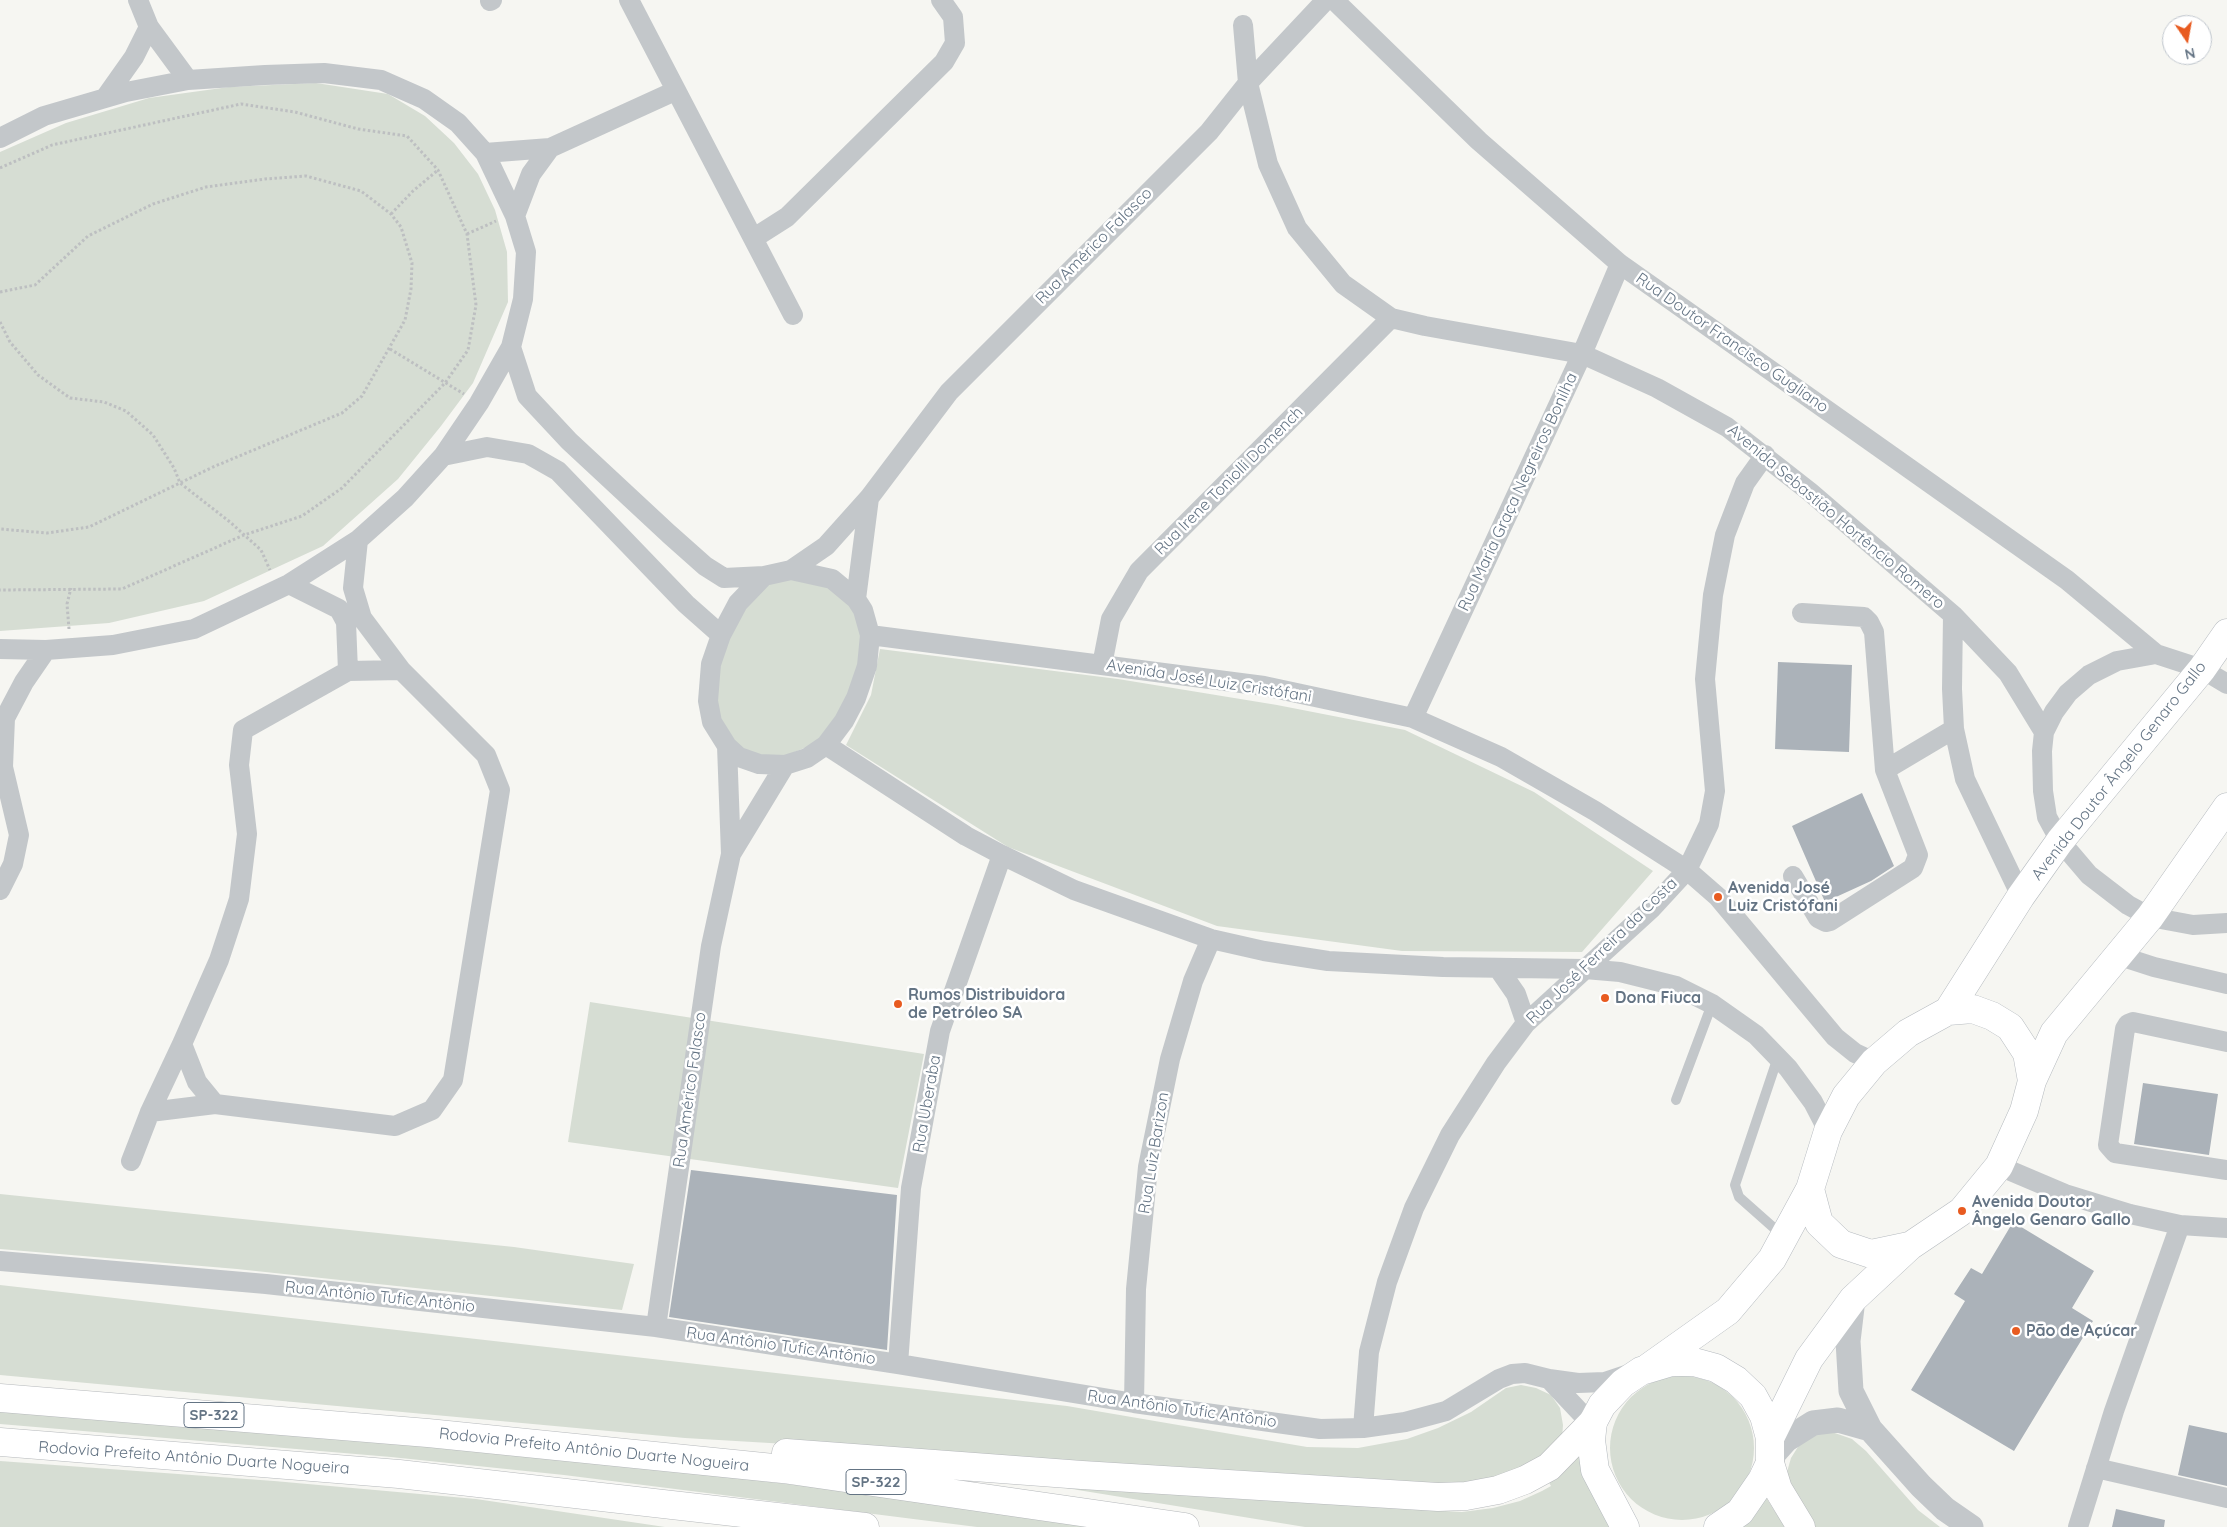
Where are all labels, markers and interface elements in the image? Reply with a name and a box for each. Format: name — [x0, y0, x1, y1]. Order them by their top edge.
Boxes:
north arrow — [2162, 15, 2212, 65]
text: N — [2183, 44, 2197, 64]
street label: Rua Américo Falasco — [1032, 184, 1156, 308]
street label: Rua Doutor Francisco Gugliano — [1632, 269, 1832, 417]
street label: Rua Maria Graça Negreiros Bonilha — [1454, 370, 1582, 614]
street label: Rua Irene Toniolli Domench — [1151, 403, 1307, 559]
street label: Avenida Sebastião Hortêncio Romero — [1724, 420, 1948, 614]
street label: Avenida José Luiz Cristófani — [1105, 655, 1313, 707]
street label: Avenida Doutor Ângelo Genaro Gallo — [2028, 658, 2210, 884]
street label: Rua José Ferreira da Costa — [1523, 874, 1681, 1028]
place label: Avenida José Luiz Cristófani — [1728, 878, 1838, 916]
marker: Avenida José Luiz Cristófani — [1712, 891, 1724, 903]
place label: Rumos Distribuidora de Petróleo SA — [908, 985, 1065, 1023]
place label: Dona Fiuca — [1615, 988, 1701, 1008]
marker: Dona Fiuca — [1599, 992, 1611, 1004]
marker: Rumos Distribuidora de Petróleo SA — [892, 998, 904, 1010]
street label: Rua Américo Falasco — [670, 1011, 710, 1169]
street label: Rua Uberaba — [909, 1054, 945, 1154]
street label: Rua Luiz Barizon — [1135, 1091, 1173, 1215]
place label: Avenida Doutor Ângelo Genaro Gallo — [1972, 1192, 2131, 1230]
marker: Avenida Doutor Ângelo Genaro Gallo — [1956, 1205, 1968, 1217]
street label: Rua Antônio Tufic Antônio — [284, 1277, 476, 1317]
place label: Pão de Açúcar — [2026, 1321, 2137, 1341]
street label: Rua Antônio Tufic Antônio — [685, 1323, 877, 1369]
marker: Pão de Açúcar — [2010, 1325, 2022, 1337]
street label: Rua Antônio Tufic Antônio — [1086, 1386, 1278, 1432]
road number: SP-322 — [184, 1402, 244, 1428]
street label: Rodovia Prefeito Antônio Duarte Nogueira — [438, 1424, 750, 1476]
street label: Rodovia Prefeito Antônio Duarte Nogueira — [38, 1438, 350, 1478]
road number: SP-322 — [846, 1470, 906, 1494]

